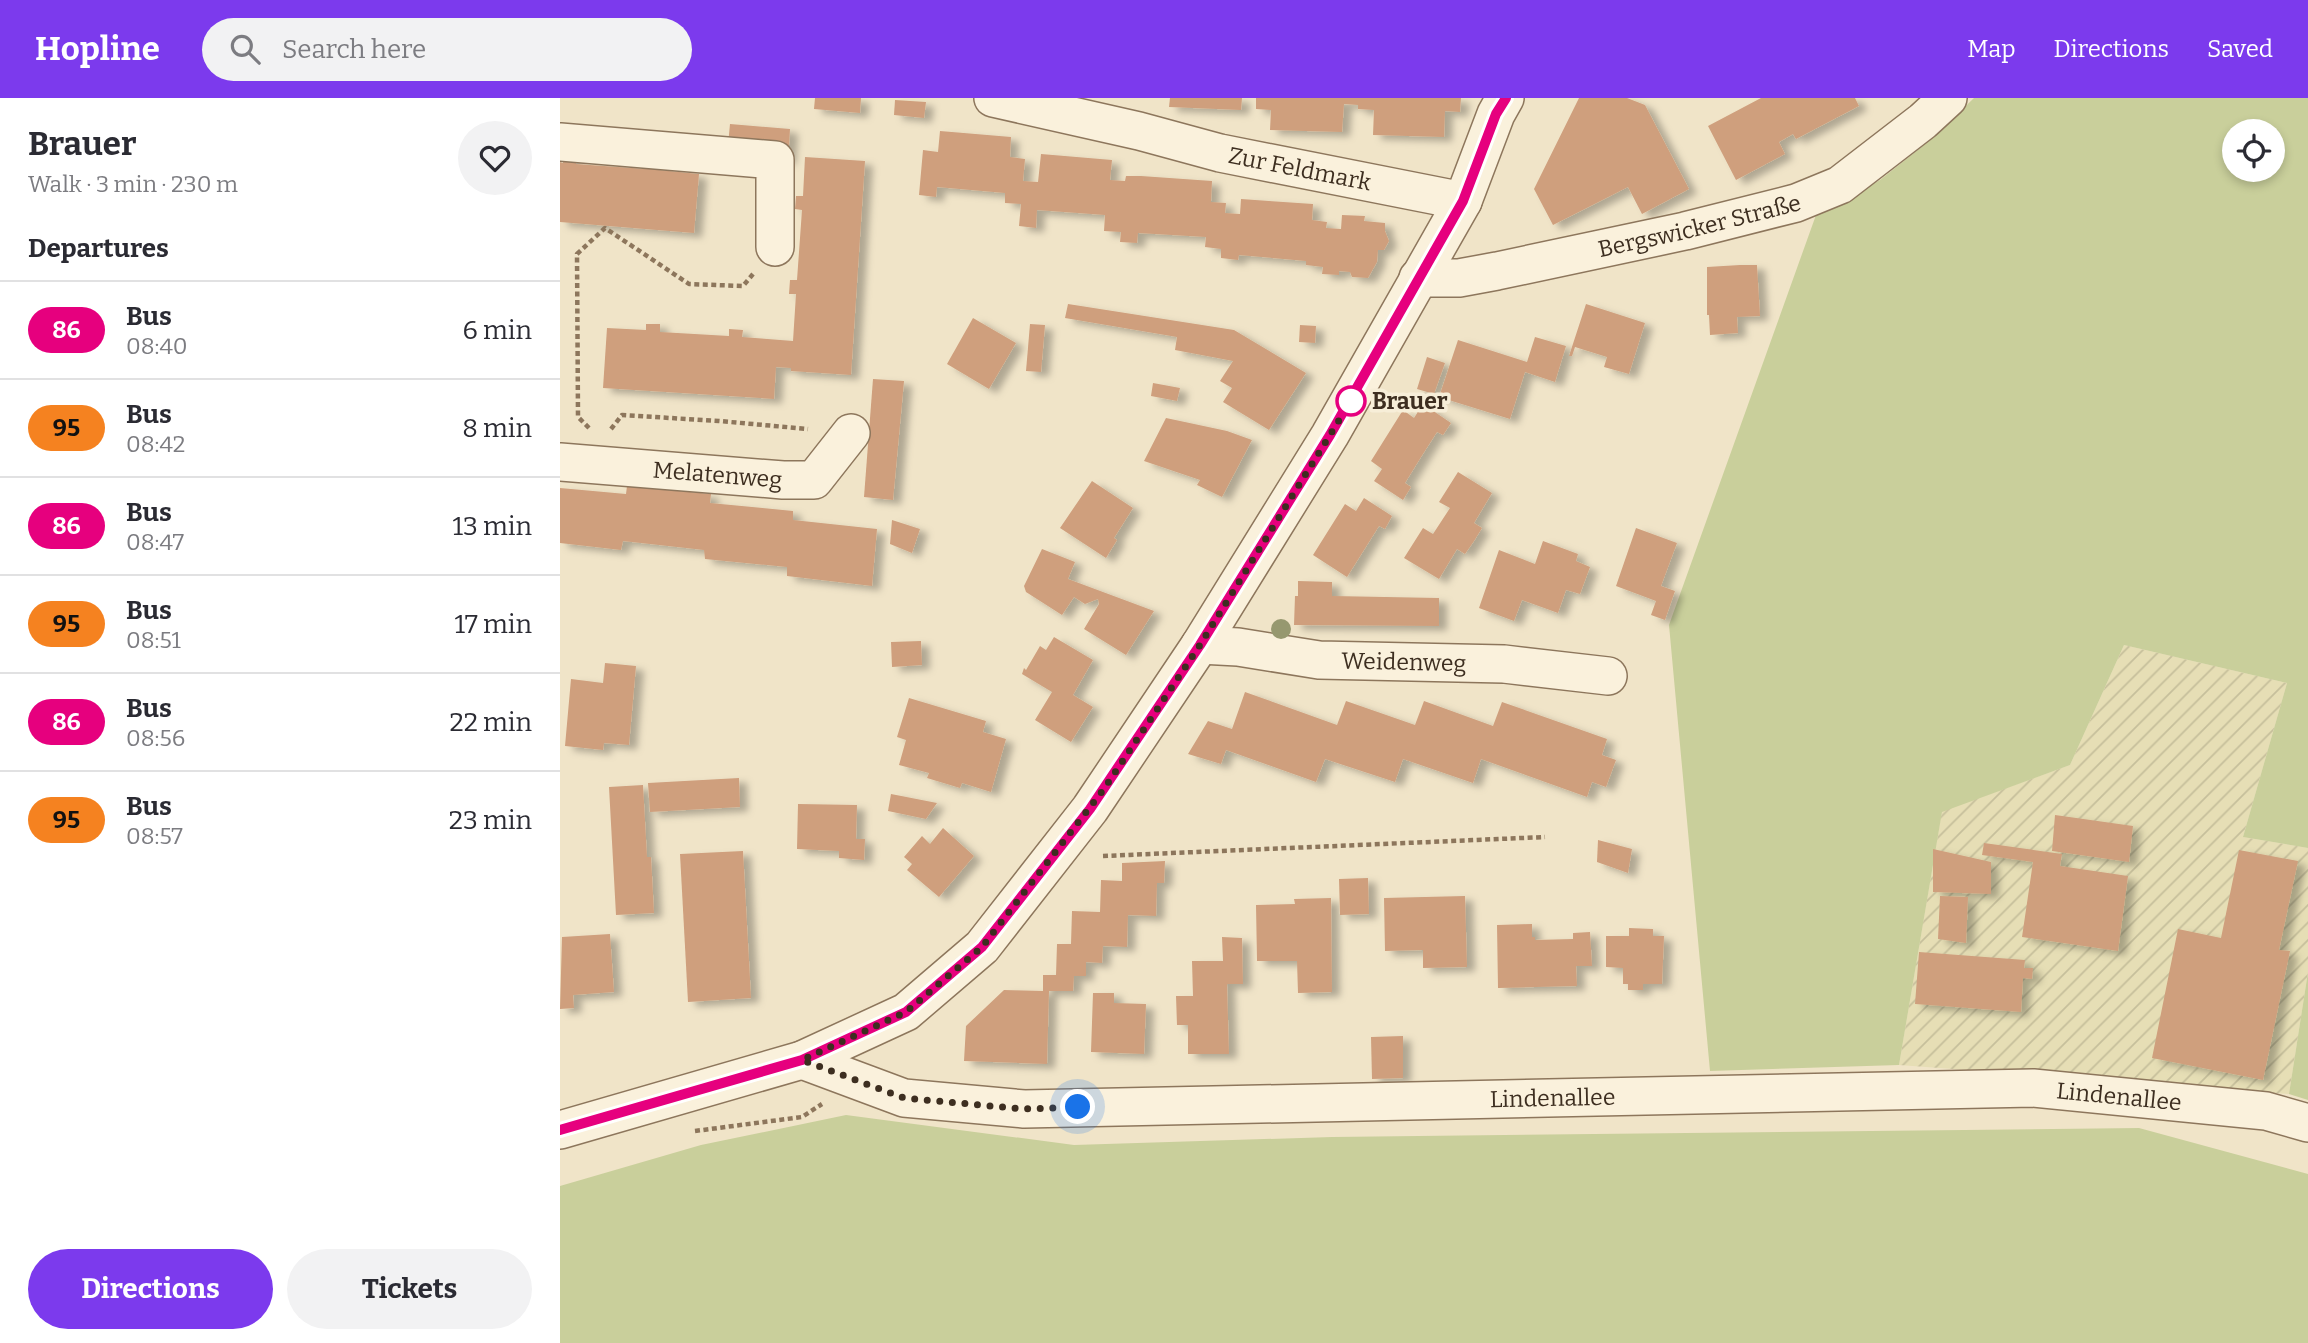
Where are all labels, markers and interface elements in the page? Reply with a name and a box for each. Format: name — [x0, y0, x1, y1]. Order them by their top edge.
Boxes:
search box — [202, 18, 692, 81]
text: Hopline — [35, 29, 160, 69]
icon: search — [226, 30, 264, 68]
text: Search here — [282, 34, 426, 65]
text: Map — [1967, 35, 2016, 63]
text: Directions — [2054, 35, 2169, 63]
text: Saved — [2207, 35, 2273, 63]
map controls — [2222, 119, 2285, 182]
button: locate — [2222, 119, 2285, 182]
button: heart — [458, 121, 532, 195]
text: Brauer — [28, 124, 136, 164]
street label: Zur Feldmark — [1226, 141, 1374, 197]
text: Walk · 3 min · 230 m — [28, 170, 238, 198]
street label: Bergswicker Straße — [1595, 188, 1804, 263]
text: Departures — [28, 233, 169, 264]
text: Bus — [126, 301, 172, 332]
text: 6 min — [463, 315, 532, 346]
text: 86 — [52, 316, 81, 344]
text: 08:40 — [126, 332, 188, 360]
marker: Brauer — [1336, 386, 1366, 416]
place label: Brauer — [1372, 387, 1448, 415]
text: Bus — [126, 399, 172, 430]
text: 8 min — [462, 413, 532, 444]
text: 95 — [53, 414, 80, 442]
text: 08:42 — [126, 430, 185, 458]
street label: Melatenweg — [652, 456, 783, 494]
text: Bus — [126, 497, 172, 528]
text: 13 min — [452, 511, 532, 542]
text: 86 — [52, 512, 81, 540]
text: 08:47 — [126, 528, 184, 556]
text: Bus — [126, 595, 172, 626]
text: 17 min — [454, 609, 532, 640]
text: 95 — [53, 610, 80, 638]
text: 08:51 — [126, 626, 181, 654]
street label: Weidenweg — [1341, 646, 1467, 677]
text: Bus — [126, 693, 172, 724]
text: 22 min — [450, 707, 532, 738]
text: 86 — [52, 708, 81, 736]
text: 08:56 — [126, 724, 185, 752]
text: Bus — [126, 791, 172, 822]
text: 23 min — [449, 805, 532, 836]
text: 95 — [53, 806, 80, 834]
text: 08:57 — [126, 822, 183, 850]
street label: Lindenallee — [2055, 1076, 2183, 1117]
street label: Lindenallee — [1489, 1083, 1616, 1113]
your location — [1060, 1089, 1095, 1124]
button: Directions — [28, 1249, 273, 1329]
button: Tickets — [287, 1249, 532, 1329]

